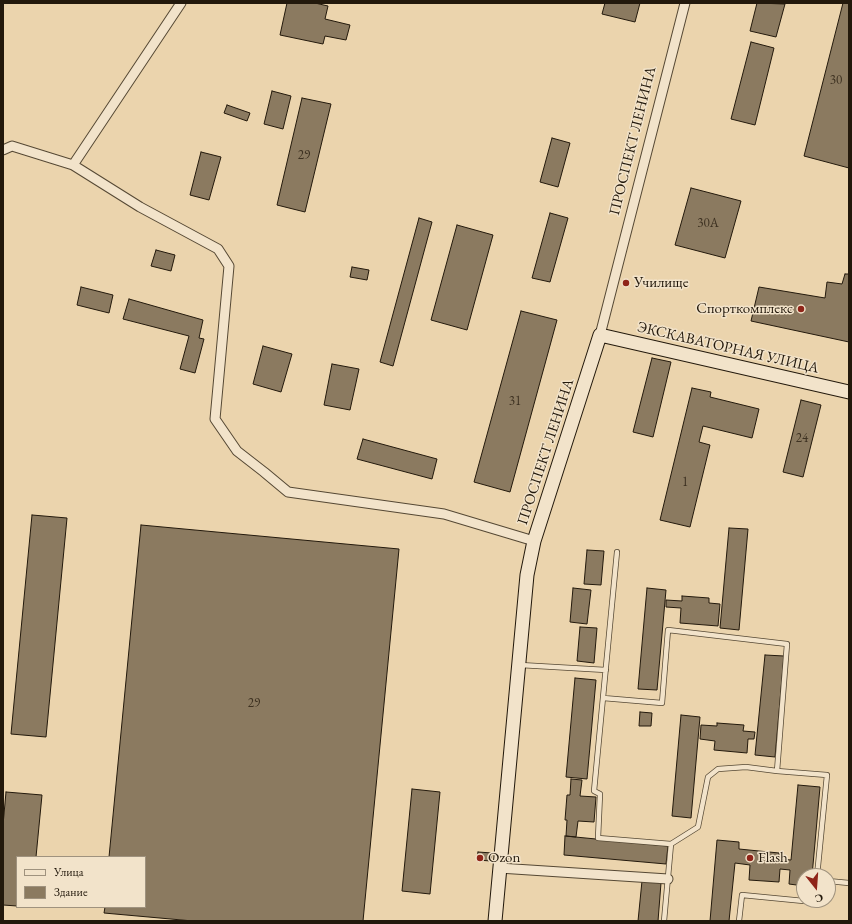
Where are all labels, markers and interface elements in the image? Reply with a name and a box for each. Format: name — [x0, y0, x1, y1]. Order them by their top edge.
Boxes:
street label: ПРОСПЕКТ ЛЕНИНА — [606, 65, 660, 217]
house number: 30 — [830, 72, 842, 88]
house number: 29 — [298, 147, 310, 163]
house number: 30А — [697, 215, 719, 231]
place label: Училище — [634, 274, 689, 292]
marker: Училище — [621, 278, 631, 288]
place label: Спорткомплекс — [696, 300, 793, 318]
marker: Спорткомплекс — [796, 304, 806, 314]
street label: ЭКСКАВАТОРНАЯ УЛИЦА — [635, 318, 821, 378]
street label: ПРОСПЕКТ ЛЕНИНА — [514, 377, 578, 527]
house number: 31 — [509, 393, 521, 409]
house number: 24 — [796, 430, 808, 446]
house number: 1 — [682, 474, 688, 490]
house number: 29 — [248, 695, 260, 711]
place label: Ozon — [488, 849, 520, 867]
place label: Flash — [758, 849, 788, 867]
marker: Ozon — [475, 853, 485, 863]
marker: Flash — [745, 853, 755, 863]
legend — [16, 856, 146, 908]
text: Улица — [54, 864, 84, 880]
north arrow — [796, 868, 836, 908]
text: Здание — [54, 884, 88, 900]
text: С — [813, 891, 825, 906]

